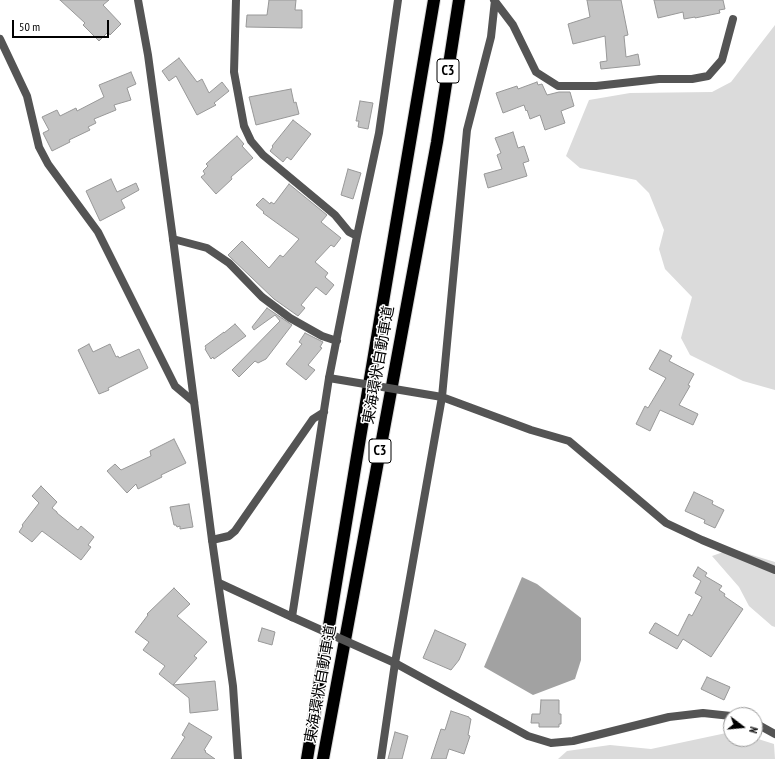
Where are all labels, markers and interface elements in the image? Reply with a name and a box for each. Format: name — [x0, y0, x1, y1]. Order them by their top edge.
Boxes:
scale bar — [14, 12, 111, 38]
text: 50 m — [19, 19, 40, 34]
road number: C3 — [437, 59, 459, 83]
street label: 東海環状自動車道 — [360, 304, 398, 426]
road number: C3 — [369, 439, 391, 463]
street label: 東海環状自動車道 — [302, 623, 340, 745]
north arrow — [723, 707, 763, 747]
text: N — [746, 725, 761, 735]

